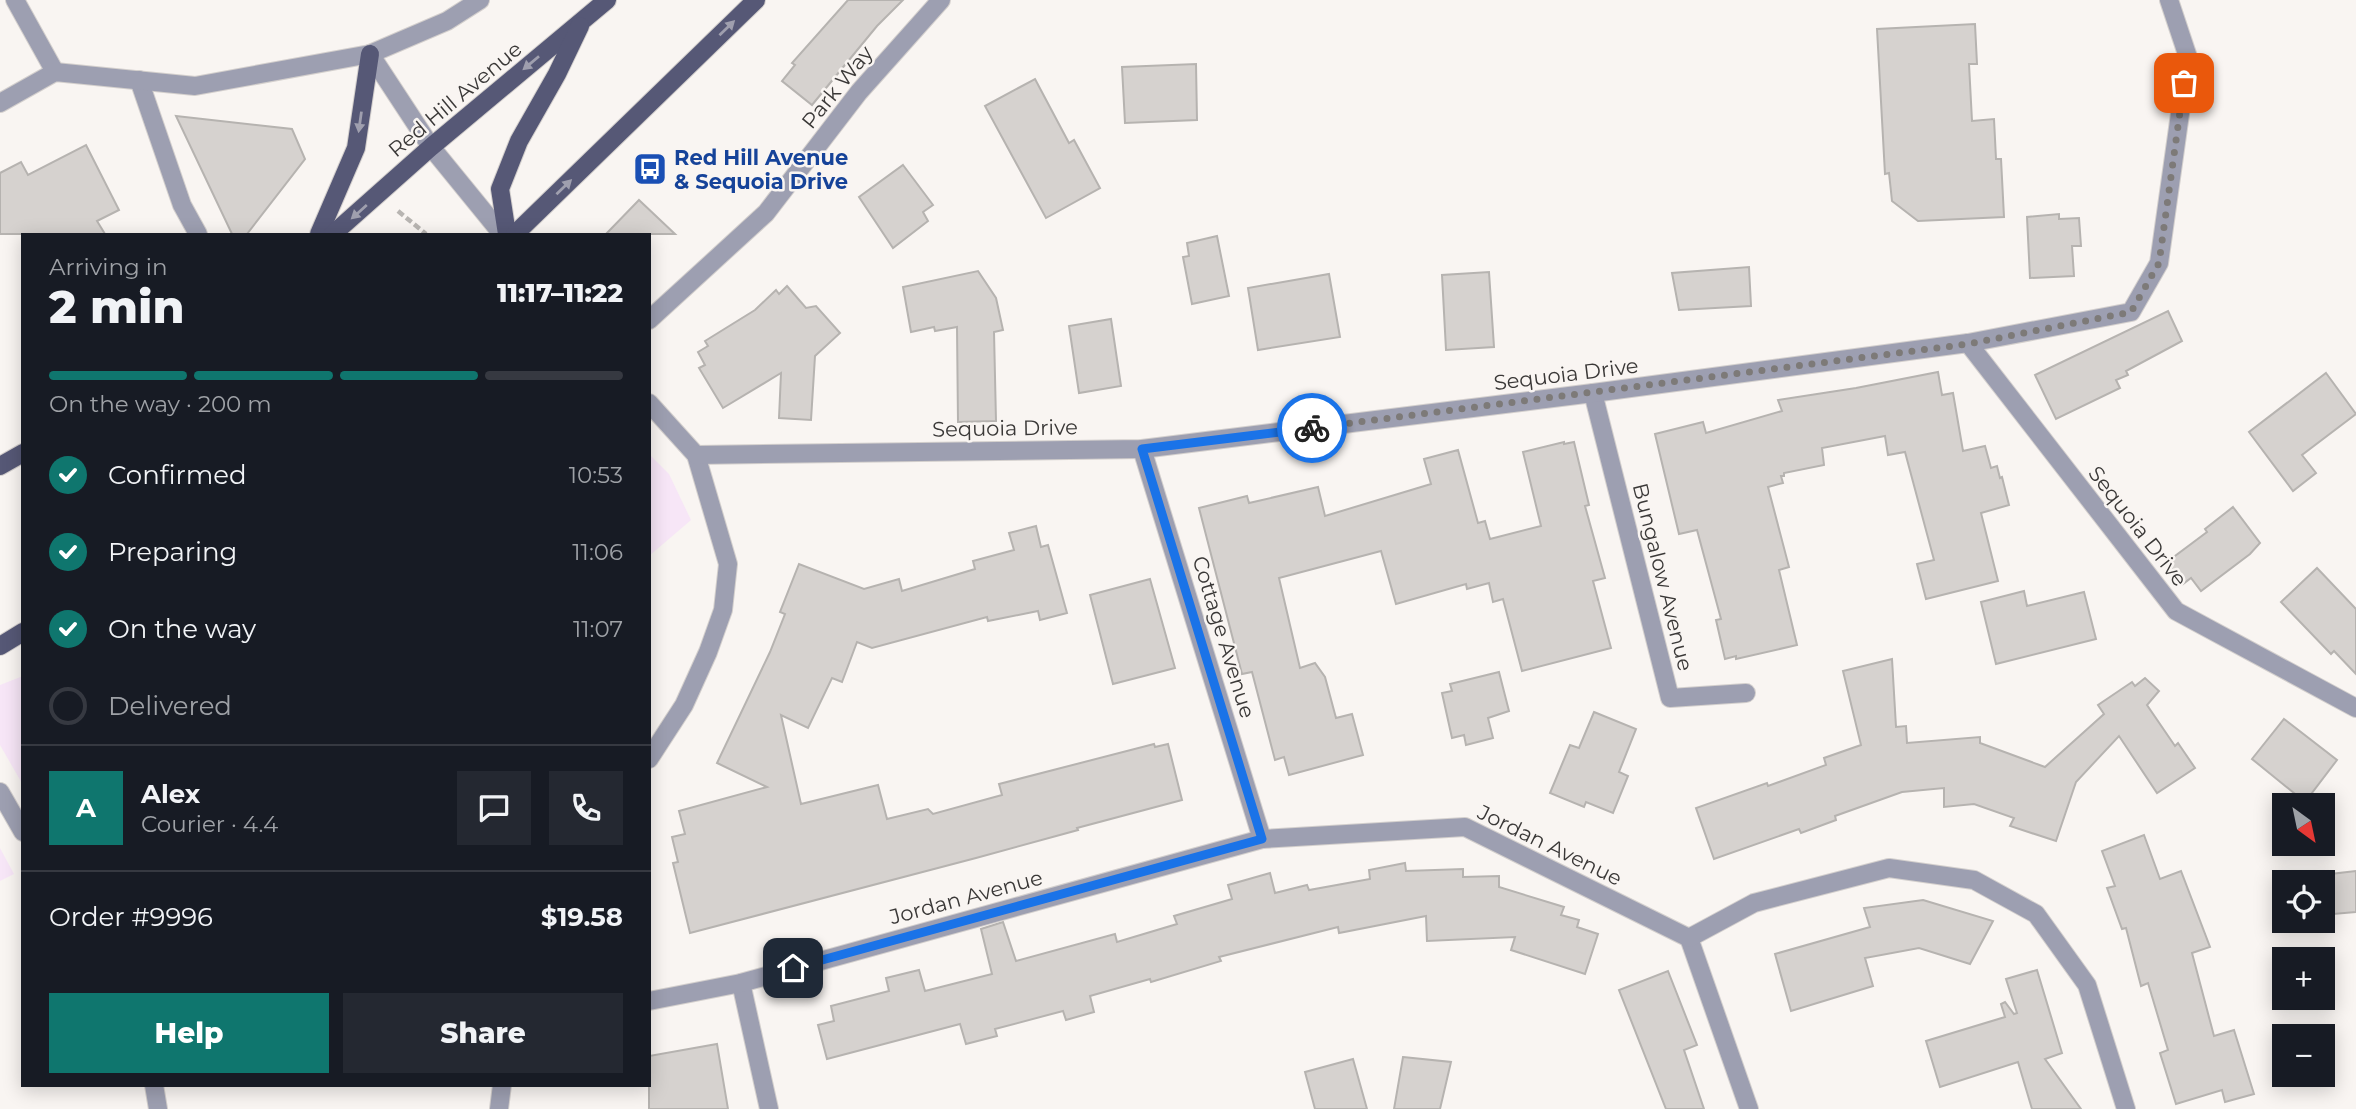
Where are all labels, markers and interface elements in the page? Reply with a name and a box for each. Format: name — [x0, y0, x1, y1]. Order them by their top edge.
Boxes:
one-way arrow — [719, 20, 735, 36]
street label: Red Hill Avenue — [383, 36, 527, 162]
street label: Park Way — [796, 40, 878, 133]
pin — [2154, 53, 2214, 113]
one-way arrow — [523, 56, 541, 71]
icon: bag — [2165, 64, 2203, 102]
one-way arrow — [354, 111, 365, 133]
place label: Red Hill Avenue & Sequoia Drive — [674, 145, 848, 194]
bus stop icon: Red Hill Avenue & Sequoia Drive — [631, 150, 669, 188]
one-way arrow — [555, 179, 572, 195]
one-way arrow — [350, 204, 368, 220]
text: Arriving in — [49, 253, 168, 281]
text: 11:17–11:22 — [497, 277, 623, 309]
text: 2 min — [49, 278, 184, 335]
street label: Sequoia Drive — [1492, 353, 1640, 395]
text: On the way · 200 m — [49, 390, 272, 418]
courier — [1277, 393, 1347, 463]
icon: bike — [1293, 409, 1331, 447]
street label: Sequoia Drive — [932, 414, 1078, 442]
icon: check — [49, 456, 87, 494]
text: Confirmed — [108, 459, 247, 491]
text: 10:53 — [569, 461, 623, 489]
street label: Sequoia Drive — [2083, 461, 2193, 591]
street label: Bungalow Avenue — [1628, 481, 1698, 673]
icon: check — [49, 533, 87, 571]
text: Preparing — [108, 536, 237, 568]
text: 11:06 — [572, 538, 623, 566]
street label: Cottage Avenue — [1187, 553, 1261, 721]
icon: check — [49, 610, 87, 648]
text: On the way — [108, 613, 256, 645]
text: 11:07 — [573, 615, 623, 643]
text: Delivered — [108, 690, 232, 722]
button: chat — [457, 771, 531, 845]
button: phone — [549, 771, 623, 845]
text: Alex — [141, 778, 200, 810]
text: A — [76, 792, 96, 824]
north arrow — [2272, 793, 2334, 856]
map controls — [2272, 793, 2335, 1087]
street label: Jordan Avenue — [1473, 799, 1626, 891]
text: Courier · 4.4 — [141, 810, 278, 838]
street label: Jordan Avenue — [886, 865, 1045, 930]
button: locate — [2272, 870, 2335, 933]
text: Order #9996 — [49, 901, 213, 933]
text: $19.58 — [541, 901, 623, 933]
pin — [763, 938, 823, 998]
button: + — [2272, 947, 2335, 1010]
icon: home — [774, 949, 812, 987]
button: Help — [49, 993, 329, 1073]
button: Share — [343, 993, 623, 1073]
button: − — [2272, 1024, 2335, 1087]

